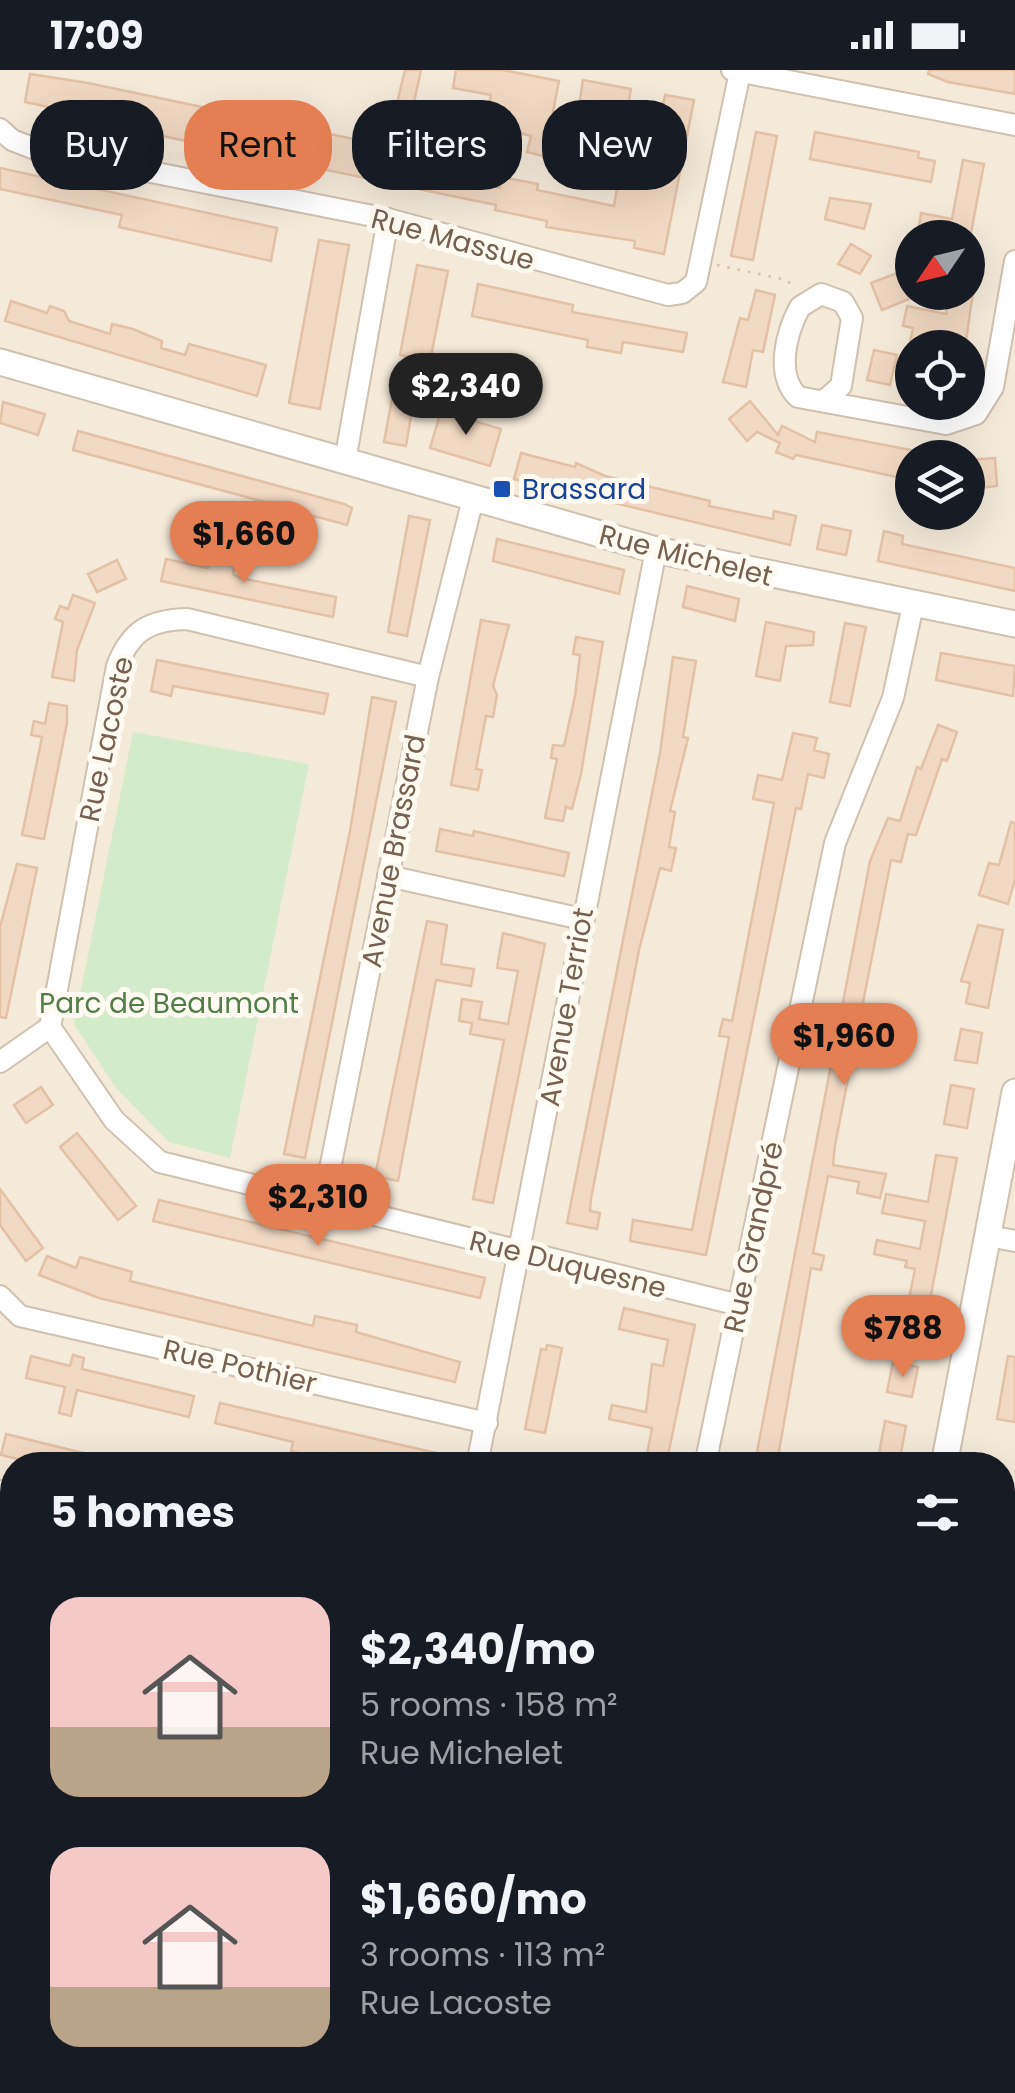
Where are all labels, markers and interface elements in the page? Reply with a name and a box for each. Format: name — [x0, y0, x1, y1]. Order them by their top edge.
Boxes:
text: 17:09 — [50, 9, 144, 62]
chip: Buy — [30, 100, 164, 190]
chip: Rent — [184, 100, 332, 190]
chip: Filters — [352, 100, 522, 190]
chip: New — [542, 100, 687, 190]
street label: Rue Massue — [367, 199, 539, 280]
north arrow — [895, 220, 985, 310]
map controls — [895, 220, 985, 530]
button: locate — [895, 330, 985, 420]
pin: $2,340 — [385, 353, 547, 438]
text: $2,340 — [411, 363, 521, 408]
button: layers — [895, 440, 985, 530]
place label: Brassard — [522, 470, 646, 509]
marker: Brassard — [491, 478, 513, 500]
pin: $1,660 — [163, 501, 325, 586]
text: $1,660 — [192, 511, 296, 556]
street label: Rue Michelet — [595, 515, 777, 596]
street label: Rue Lacoste — [70, 653, 143, 825]
street label: Avenue Brassard — [352, 731, 435, 971]
street label: Avenue Terriot — [530, 905, 603, 1109]
park label: Parc de Beaumont — [39, 984, 299, 1023]
pin: $1,960 — [763, 1003, 925, 1088]
text: $1,960 — [792, 1013, 896, 1058]
street label: Rue Grandpré — [714, 1138, 793, 1336]
pin: $2,310 — [237, 1164, 399, 1249]
text: $2,310 — [268, 1174, 368, 1219]
street label: Rue Duquesne — [465, 1221, 670, 1308]
pin: $788 — [844, 1295, 962, 1380]
text: $788 — [863, 1305, 943, 1350]
street label: Rue Pothier — [159, 1330, 321, 1403]
text: 5 homes — [50, 1483, 235, 1542]
icon: filters — [910, 1485, 965, 1540]
text: $2,340/mo — [360, 1620, 595, 1679]
icon: home — [130, 1637, 250, 1757]
text: 5 rooms · 158 m² — [360, 1682, 618, 1727]
text: Rue Michelet — [360, 1730, 563, 1775]
text: $1,660/mo — [360, 1870, 587, 1929]
icon: home — [130, 1887, 250, 2007]
text: 3 rooms · 113 m² — [360, 1932, 605, 1977]
text: Rue Lacoste — [360, 1980, 552, 2025]

